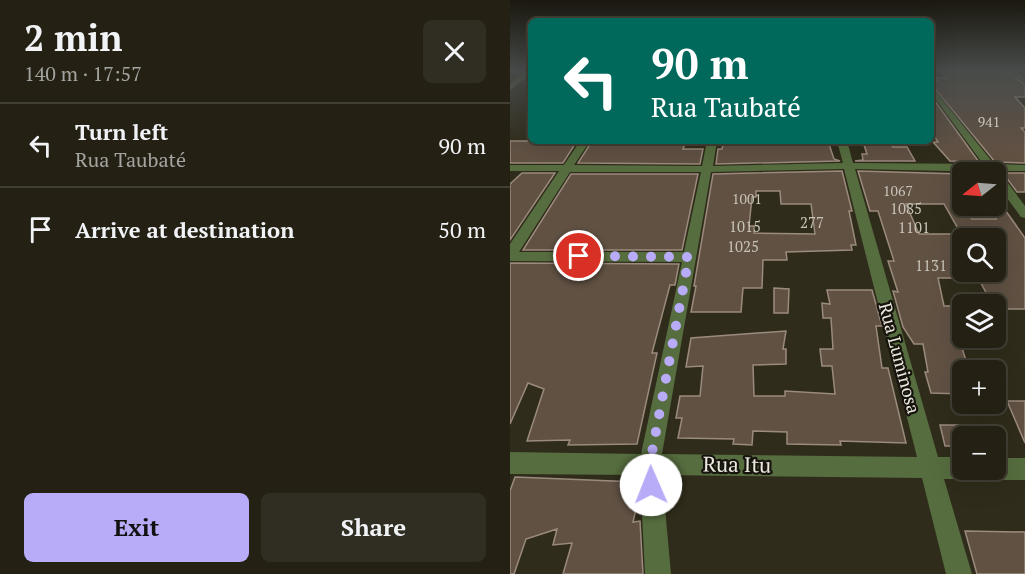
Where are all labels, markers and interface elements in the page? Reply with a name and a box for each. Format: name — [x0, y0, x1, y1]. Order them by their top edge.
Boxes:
text: 2 min — [24, 14, 122, 61]
button: close — [423, 20, 486, 83]
text: 90 m — [651, 35, 749, 91]
icon: left — [552, 42, 630, 120]
text: 140 m · 17:57 — [24, 60, 142, 87]
text: Rua Taubaté — [651, 89, 801, 125]
house number: 941 — [978, 112, 1000, 131]
text: Turn left — [75, 117, 168, 146]
icon: left — [24, 129, 57, 162]
text: 90 m — [438, 131, 486, 160]
text: Rua Taubaté — [75, 146, 186, 173]
north arrow — [952, 162, 1006, 216]
map controls — [952, 162, 1006, 480]
house number: 1067 — [883, 181, 913, 200]
house number: 1001 — [732, 189, 762, 208]
house number: 1085 — [890, 198, 922, 218]
house number: 277 — [800, 212, 824, 232]
icon: arrive — [24, 213, 57, 246]
text: Arrive at destination — [75, 215, 294, 244]
text: 50 m — [438, 215, 486, 244]
house number: 1015 — [729, 216, 761, 236]
house number: 1101 — [898, 217, 930, 237]
button: search — [952, 228, 1006, 282]
pin — [553, 230, 604, 281]
house number: 1025 — [727, 236, 759, 256]
icon: arrive — [562, 239, 595, 272]
house number: 1131 — [915, 255, 947, 275]
button: layers — [952, 294, 1006, 348]
street label: Rua Luminosa — [874, 300, 926, 416]
button: + — [952, 360, 1006, 414]
button: − — [952, 426, 1006, 480]
street label: Rua Itu — [703, 449, 771, 479]
position arrow — [619, 453, 683, 517]
button: Exit — [24, 493, 249, 562]
button: Share — [261, 493, 486, 562]

